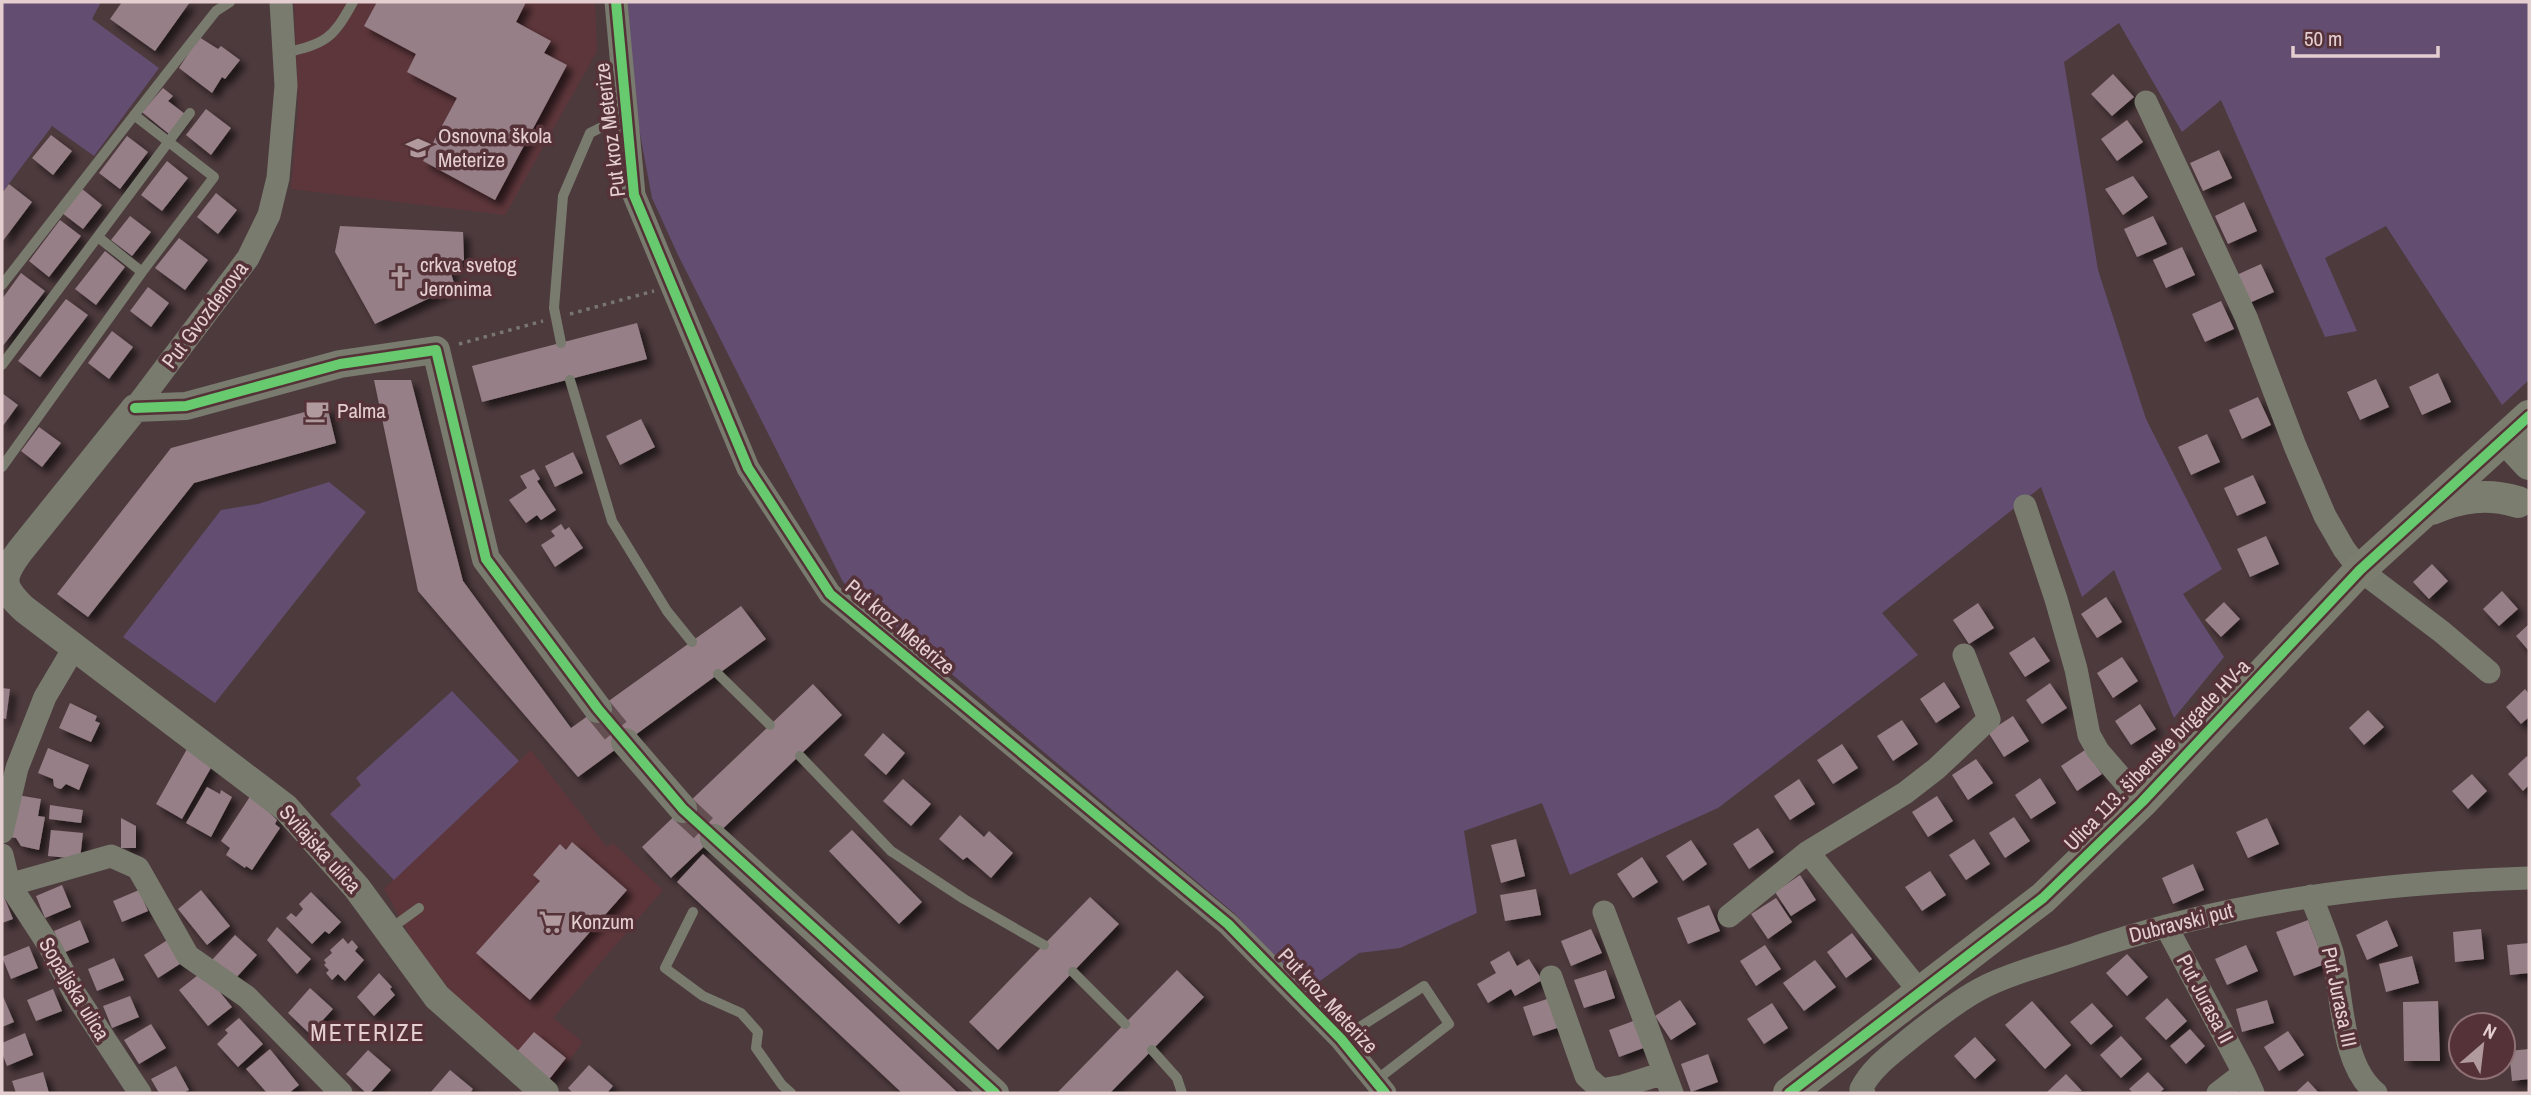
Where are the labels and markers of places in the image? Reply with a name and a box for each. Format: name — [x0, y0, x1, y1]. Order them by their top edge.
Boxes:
place label: Osnovna škola Meterize — [438, 121, 552, 174]
school or university icon: Osnovna škola Meterize — [404, 134, 432, 162]
place label: crkva svetog Jeronima — [420, 250, 517, 303]
church icon: crkva svetog Jeronima — [386, 263, 414, 291]
place label: Palma — [337, 396, 386, 425]
cafe icon: Palma — [303, 397, 331, 425]
place label: Konzum — [571, 907, 634, 936]
supermarket icon: Konzum — [537, 908, 565, 936]

